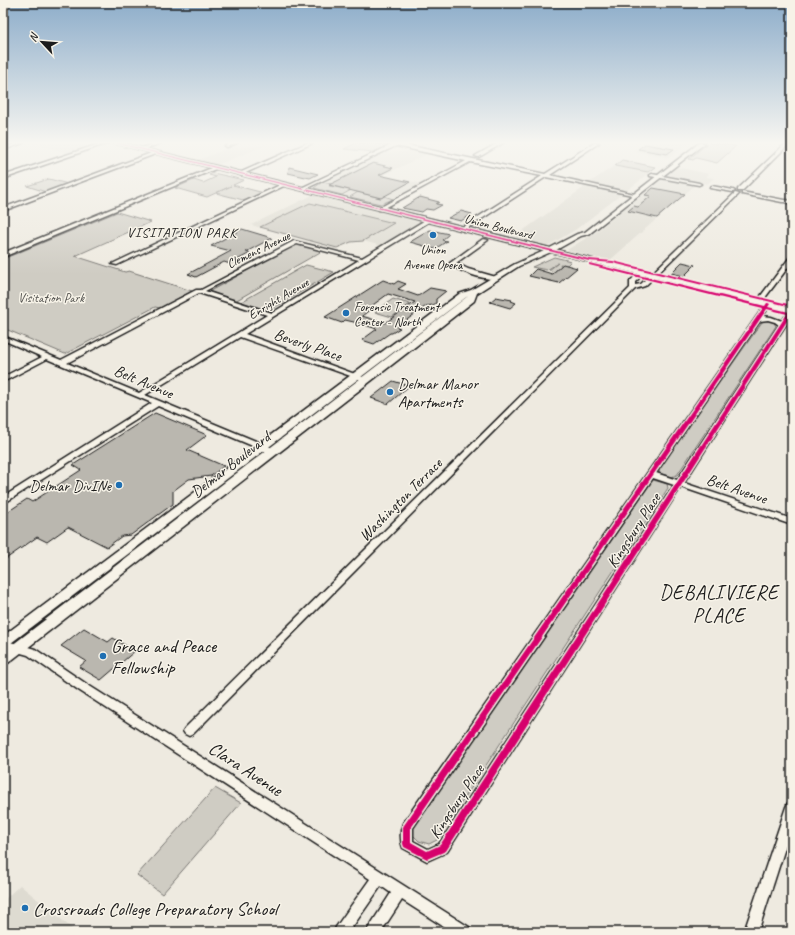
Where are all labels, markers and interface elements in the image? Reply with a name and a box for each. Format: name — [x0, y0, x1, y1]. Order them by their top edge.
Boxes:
north arrow — [22, 22, 62, 62]
text: N — [25, 30, 42, 44]
street label: Union Boulevard — [463, 211, 537, 244]
district label: VISITATION PARK — [127, 224, 239, 241]
street label: Clemens Avenue — [224, 227, 293, 272]
marker: Union Avenue Opera — [428, 230, 438, 240]
place label: Union Avenue Opera — [404, 242, 463, 273]
street label: Enright Avenue — [245, 274, 312, 323]
park label: Visitation Park — [18, 290, 85, 306]
place label: Forensic Treatment Center - North — [354, 299, 441, 330]
marker: Forensic Treatment Center - North — [341, 308, 351, 318]
street label: Beverly Place — [271, 324, 346, 366]
street label: Belt Avenue — [111, 361, 178, 404]
place label: Delmar Manor Apartments — [398, 374, 479, 412]
marker: Delmar Manor Apartments — [385, 387, 395, 397]
street label: Delmar Boulevard — [187, 426, 276, 502]
street label: Washington Terrace — [355, 453, 448, 545]
street label: Belt Avenue — [704, 469, 771, 509]
place label: Delmar DivINe — [29, 476, 113, 496]
marker: Delmar DivINe — [114, 480, 124, 490]
street label: Kingsbury Place — [602, 488, 666, 572]
district label: DEBALIVIERE PLACE — [660, 580, 780, 628]
place label: Grace and Peace Fellowship — [111, 634, 218, 680]
marker: Grace and Peace Fellowship — [98, 651, 108, 661]
street label: Clara Avenue — [204, 736, 288, 803]
street label: Kingsbury Place — [425, 759, 490, 842]
place label: Crossroads College Preparatory School — [33, 897, 281, 921]
marker: Crossroads College Preparatory School — [20, 903, 30, 913]

